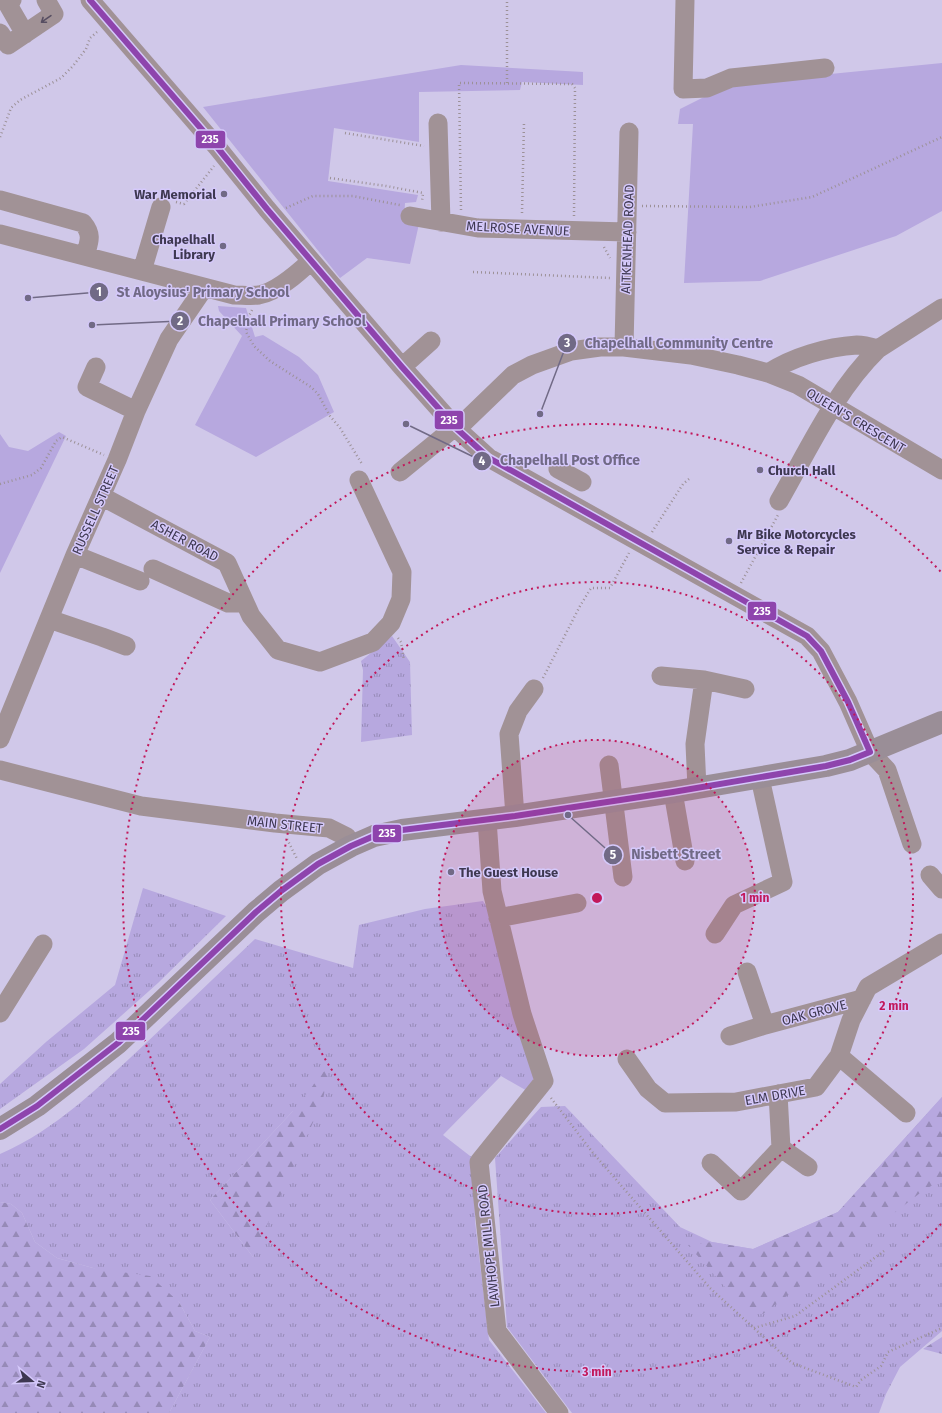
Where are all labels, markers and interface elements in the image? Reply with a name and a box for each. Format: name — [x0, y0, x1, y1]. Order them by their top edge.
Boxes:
one-way arrow — [41, 15, 52, 23]
line badge: 235 — [195, 130, 226, 149]
text: 235 — [201, 133, 219, 146]
street label: AITKENHEAD ROAD — [618, 184, 637, 294]
place label: War Memorial — [134, 187, 216, 202]
marker: War Memorial — [219, 189, 229, 199]
street label: MELROSE AVENUE — [466, 218, 570, 239]
place label: Chapelhall Library — [152, 232, 215, 262]
marker: Chapelhall Library — [218, 241, 228, 251]
callout: St Aloysius' Primary School — [89, 279, 298, 305]
text: St Aloysius' Primary School — [117, 284, 290, 301]
text: 1 — [96, 285, 102, 299]
callout: Chapelhall Primary School — [170, 308, 373, 334]
text: Chapelhall Primary School — [198, 313, 367, 330]
text: 2 — [177, 314, 183, 328]
callout: Chapelhall Community Centre — [557, 330, 781, 356]
text: Chapelhall Community Centre — [585, 335, 774, 352]
text: 3 — [563, 336, 570, 350]
street label: QUEEN'S CRESCENT — [804, 385, 908, 456]
line badge: 235 — [434, 410, 464, 430]
text: 235 — [440, 414, 458, 427]
callout: Chapelhall Post Office — [472, 448, 648, 474]
text: Chapelhall Post Office — [500, 452, 640, 469]
text: 4 — [479, 454, 486, 468]
street label: RUSSELL STREET — [69, 463, 122, 557]
place label: Church Hall — [768, 463, 835, 478]
marker: Church Hall — [755, 465, 765, 475]
street label: ASHER ROAD — [149, 516, 221, 564]
place label: Mr Bike Motorcycles Service & Repair — [737, 527, 857, 557]
marker: Mr Bike Motorcycles Service & Repair — [724, 536, 734, 546]
line badge: 235 — [747, 601, 777, 621]
text: 235 — [753, 605, 771, 618]
street label: MAIN STREET — [246, 813, 324, 836]
line badge: 235 — [372, 824, 402, 843]
text: 235 — [378, 827, 396, 840]
callout: Nisbett Street — [603, 842, 729, 868]
text: Nisbett Street — [631, 846, 721, 863]
text: 5 — [610, 848, 617, 862]
place label: The Guest House — [459, 865, 558, 880]
marker: The Guest House — [446, 867, 456, 877]
centre of rings — [590, 891, 604, 905]
text: 1 min — [741, 891, 769, 905]
street label: OAK GROVE — [780, 997, 848, 1028]
text: 2 min — [879, 999, 909, 1013]
line badge: 235 — [115, 1021, 146, 1041]
text: 235 — [122, 1025, 140, 1038]
street label: ELM DRIVE — [744, 1083, 807, 1108]
street label: LAWHOPE MILL ROAD — [475, 1184, 502, 1308]
north arrow — [12, 1361, 52, 1401]
text: 3 min — [581, 1365, 612, 1379]
text: N — [34, 1379, 48, 1390]

